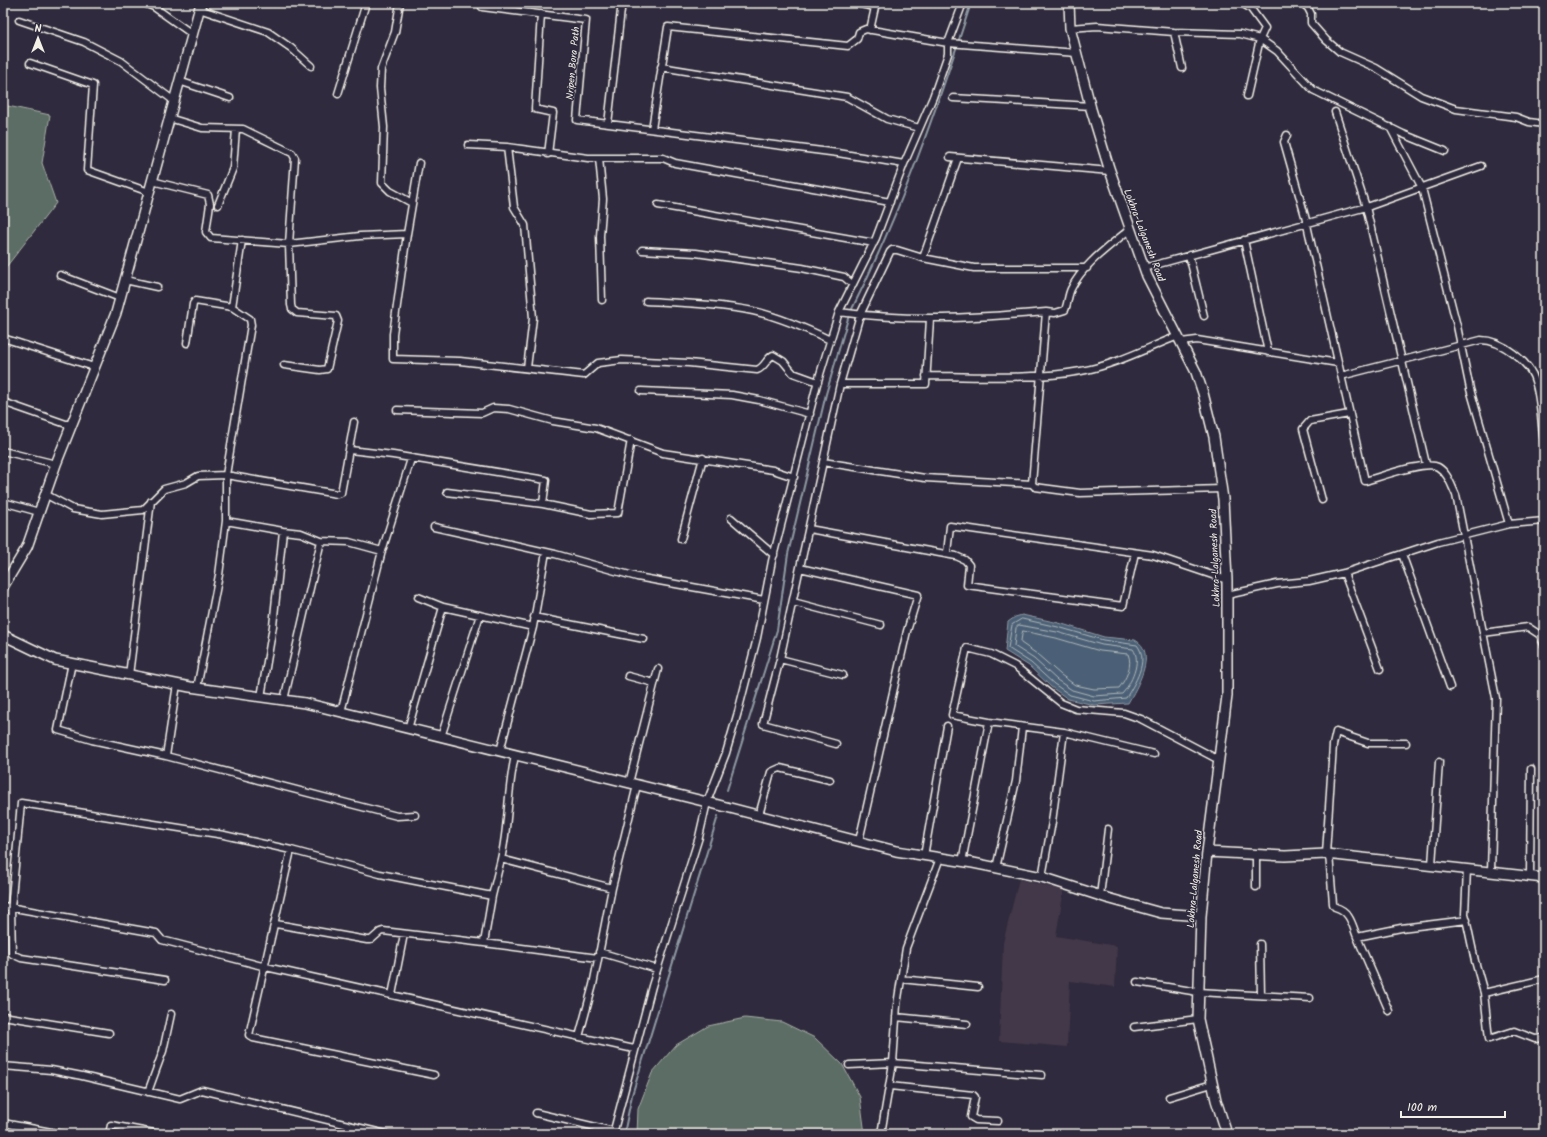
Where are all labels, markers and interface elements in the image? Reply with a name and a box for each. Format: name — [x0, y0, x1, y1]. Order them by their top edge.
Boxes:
north arrow — [18, 18, 58, 58]
text: N — [35, 20, 42, 38]
street label: Nripen Bora Path — [562, 26, 584, 100]
street label: Lokhra-Lalganesh Road — [1119, 187, 1169, 285]
street label: Lokhra-Lalganesh Road — [1205, 508, 1225, 607]
street label: Lokhra-Lalganesh Road — [1183, 828, 1207, 929]
scale bar — [1401, 1093, 1505, 1119]
text: 100 m — [1407, 1098, 1438, 1117]

